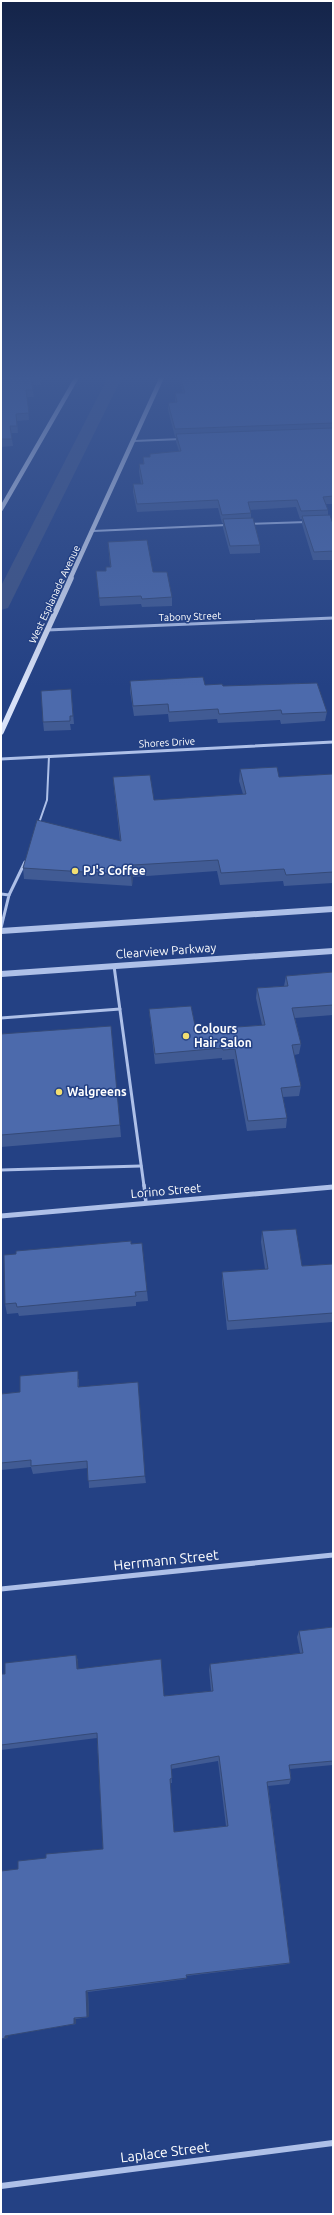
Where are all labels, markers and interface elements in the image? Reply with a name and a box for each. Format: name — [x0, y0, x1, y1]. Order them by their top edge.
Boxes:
street label: West Esplanade Avenue — [27, 543, 82, 645]
street label: Tabony Street — [159, 610, 222, 623]
street label: Shores Drive — [139, 736, 195, 749]
place label: PJ's Coffee — [83, 864, 146, 877]
marker: PJ's Coffee — [70, 866, 80, 876]
street label: Clearview Parkway — [115, 940, 217, 960]
place label: Colours Hair Salon — [194, 1022, 252, 1049]
marker: Colours Hair Salon — [181, 1031, 191, 1041]
place label: Walgreens — [67, 1085, 127, 1098]
marker: Walgreens — [54, 1087, 64, 1097]
street label: Lorino Street — [130, 1181, 202, 1200]
street label: Herrmann Street — [113, 1546, 220, 1573]
street label: Laplace Street — [119, 2139, 211, 2165]

